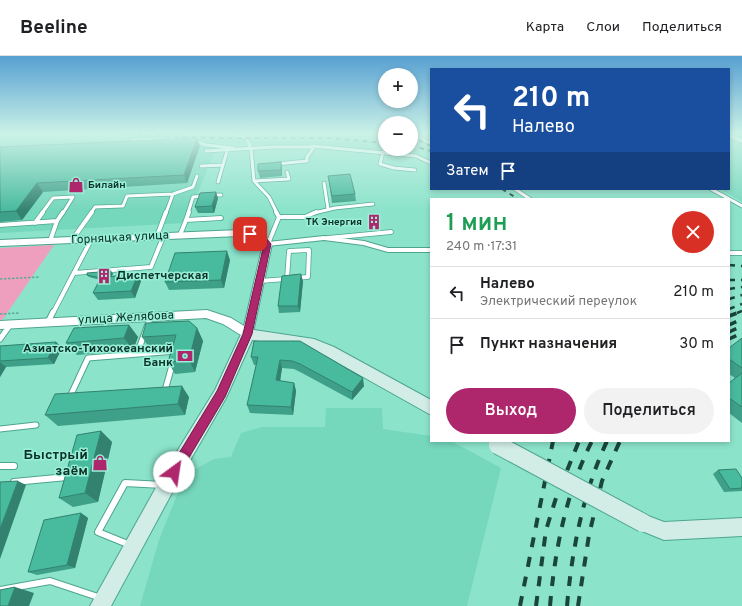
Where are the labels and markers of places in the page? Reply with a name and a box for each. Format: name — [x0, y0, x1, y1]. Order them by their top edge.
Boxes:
shop icon: Билайн — [67, 176, 85, 194]
place label: Билайн — [88, 179, 126, 192]
building icon: ТК Энергия — [365, 213, 383, 231]
place label: ТК Энергия — [306, 216, 362, 229]
pin — [233, 217, 267, 251]
building icon: Диспетчерская — [95, 267, 113, 285]
place label: Диспетчерская — [116, 268, 208, 284]
place label: Азиатско-Тихоокеанский Банк — [23, 341, 173, 371]
bank icon: Азиатско-Тихоокеанский Банк — [176, 347, 194, 365]
place label: Быстрый заём — [24, 447, 88, 480]
shop icon: Быстрый заём — [91, 454, 109, 472]

